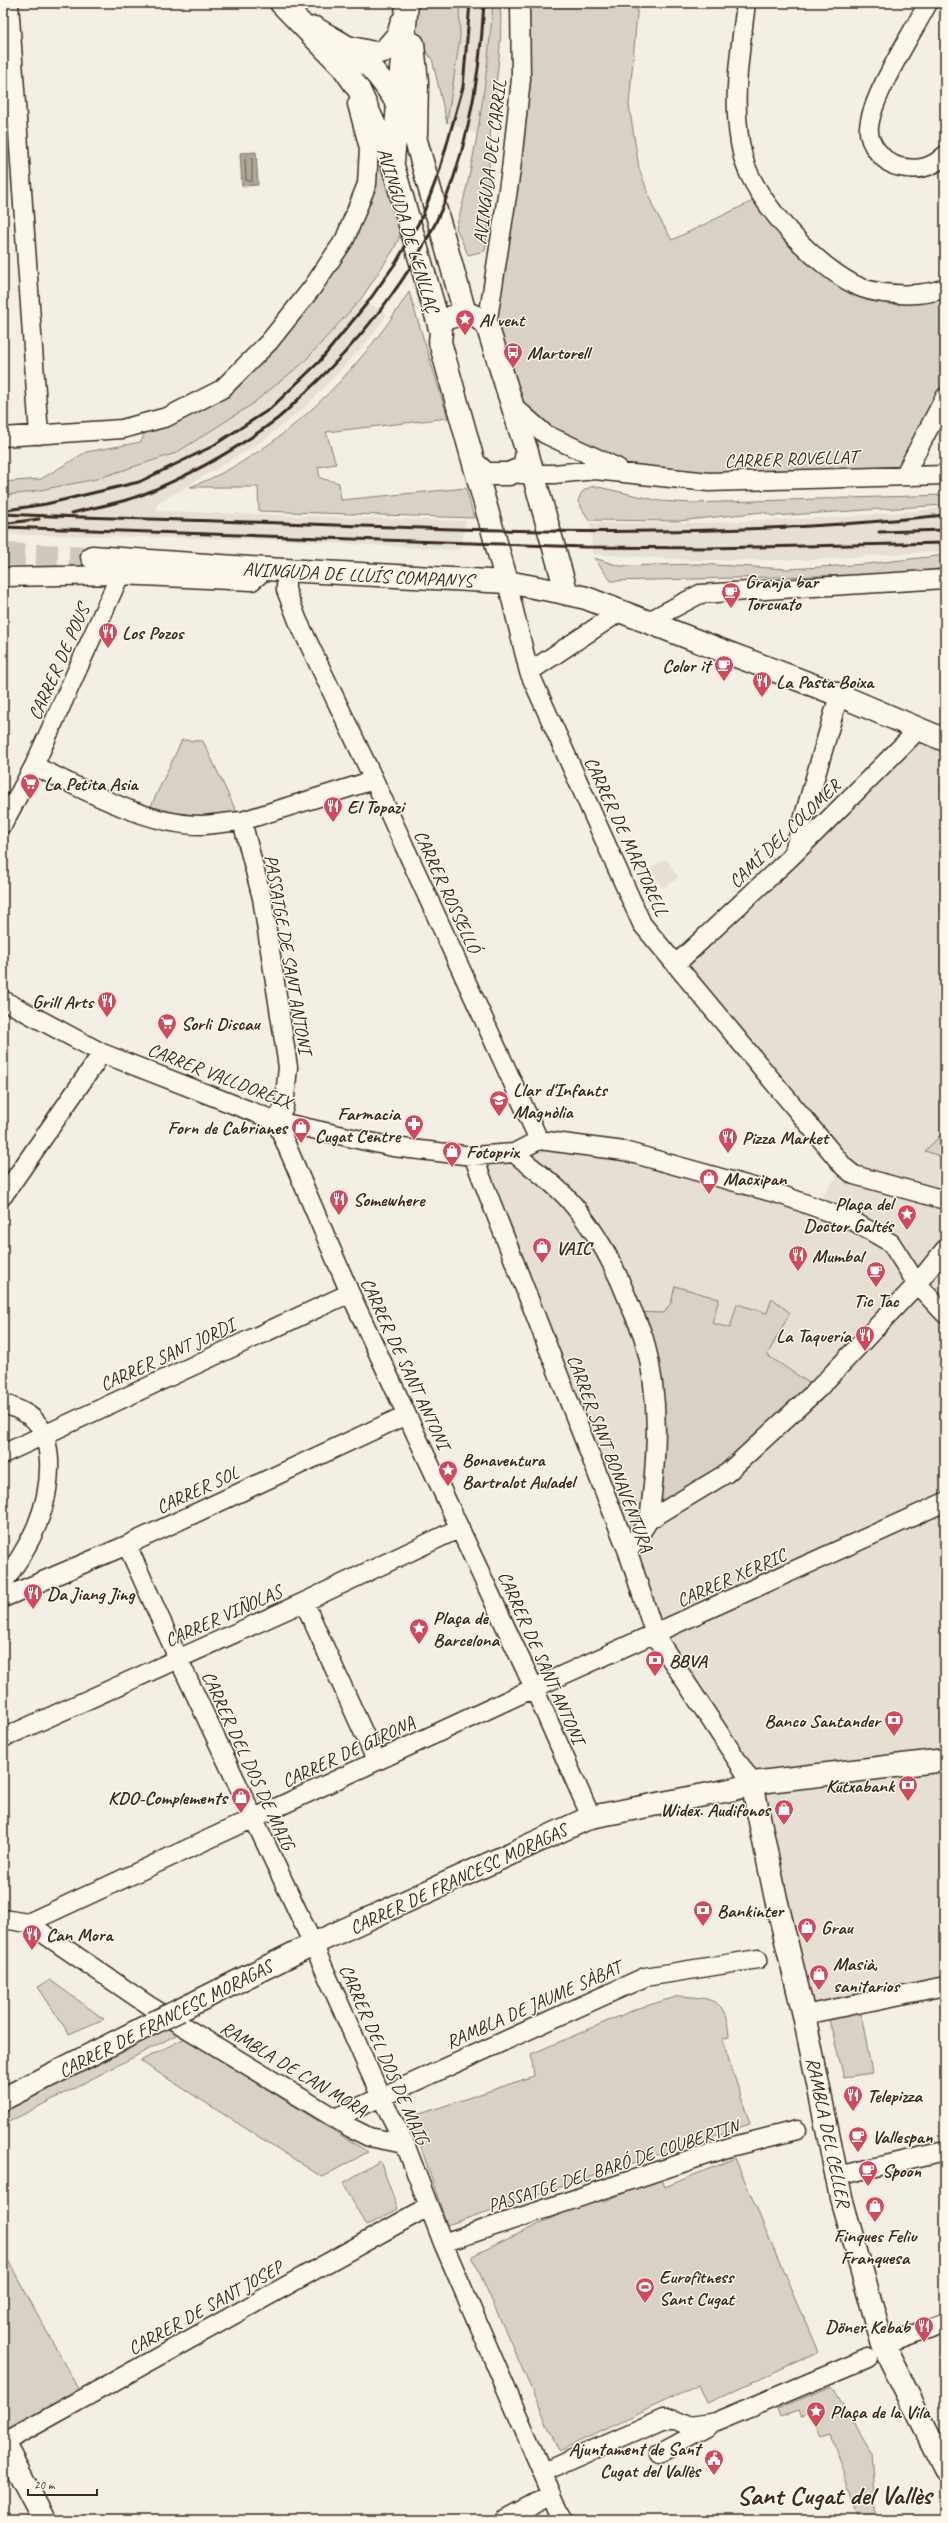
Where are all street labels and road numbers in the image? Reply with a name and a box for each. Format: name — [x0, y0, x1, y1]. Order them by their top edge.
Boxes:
street label: AVINGUDA DEL CARRIL — [468, 78, 512, 246]
street label: AVINGUDA DE L'ENLLAÇ — [372, 145, 445, 317]
street label: CARRER ROVELLAT — [724, 445, 863, 473]
street label: AVINGUDA DE LLUÍS COMPANYS — [242, 557, 478, 593]
street label: CARRER DE POUS — [23, 598, 97, 724]
street label: CARRER DE MARTORELL — [579, 753, 674, 921]
street label: CAMÍ DEL COLOMER — [724, 773, 847, 893]
street label: CARRER ROSSELLÓ — [408, 826, 487, 959]
street label: PASSATGE DE SANT ANTONI — [259, 853, 318, 1060]
street label: CARRER VALLDOREIX — [144, 1038, 298, 1115]
street label: CARRER DE SANT ANTONI — [355, 1274, 457, 1457]
street label: CARRER SANT JORDI — [96, 1311, 243, 1397]
street label: CARRER SANT BONAVENTURA — [561, 1351, 659, 1556]
street label: CARRER SOL — [152, 1460, 243, 1519]
street label: CARRER XERRIC — [673, 1542, 792, 1613]
street label: CARRER DE SANT ANTONI — [492, 1567, 592, 1751]
street label: CARRER VIÑOLAS — [161, 1578, 288, 1652]
street label: CARRER DEL DOS DE MAIG — [196, 1667, 301, 1855]
street label: CARRER DE GIRONA — [278, 1710, 419, 1793]
street label: CARRER DE FRANCESC MORAGAS — [346, 1817, 573, 1940]
street label: CARRER DE FRANCESC MORAGAS — [54, 1953, 279, 2083]
street label: RAMBLA DE JAUME SÀBAT — [442, 1953, 630, 2054]
street label: CARRER DEL DOS DE MAIG — [334, 1961, 435, 2150]
street label: RAMBLA DE CAN MORA — [216, 2016, 372, 2122]
street label: RAMBLA DEL CELLER — [800, 2055, 856, 2212]
street label: PASSATGE DEL BARÓ DE COUBERTIN — [485, 2113, 745, 2218]
street label: CARRER DE SANT JOSEP — [124, 2254, 289, 2360]

